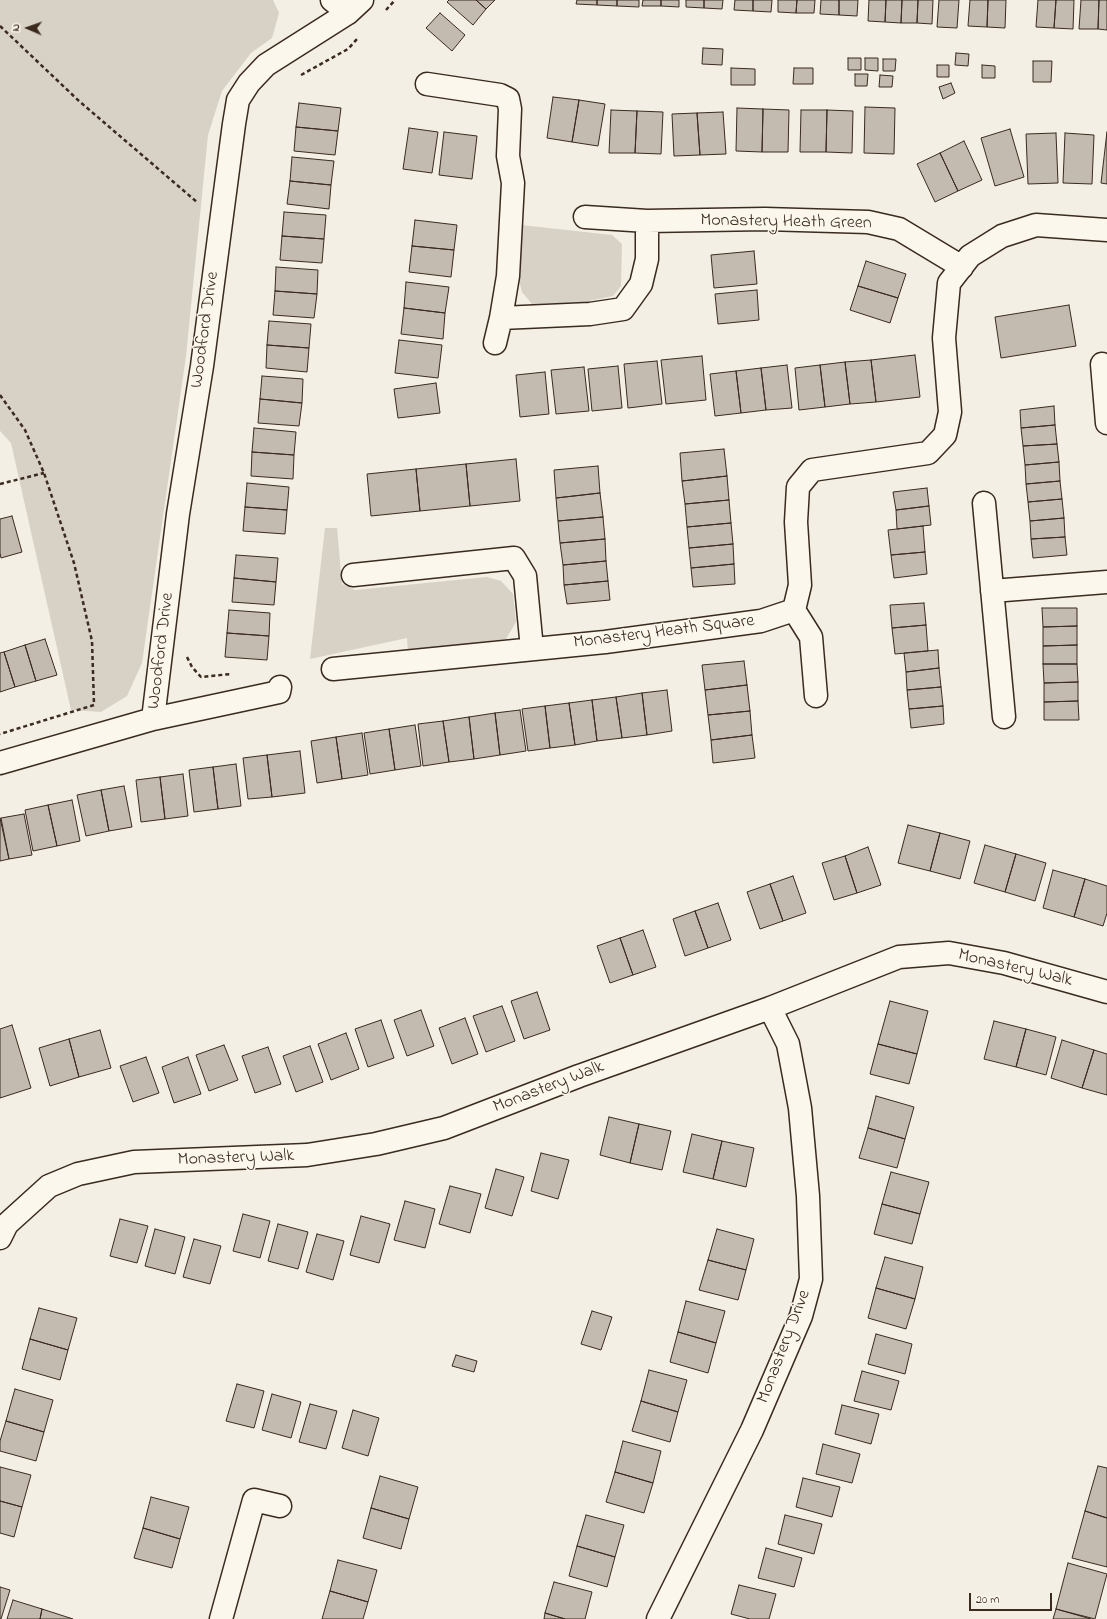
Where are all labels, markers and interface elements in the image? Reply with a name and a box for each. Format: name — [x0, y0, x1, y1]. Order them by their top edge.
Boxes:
north arrow — [8, 8, 48, 48]
text: N — [8, 24, 24, 32]
street label: Monastery Heath Green — [700, 211, 872, 235]
street label: Woodford Drive — [187, 270, 225, 390]
street label: Woodford Drive — [144, 592, 180, 710]
street label: Monastery Heath Square — [572, 611, 756, 655]
street label: Monastery Walk — [956, 945, 1074, 993]
street label: Monastery Walk — [491, 1057, 607, 1119]
street label: Monastery Walk — [177, 1146, 295, 1172]
street label: Monastery Drive — [753, 1287, 817, 1407]
scale bar — [971, 1585, 1054, 1611]
text: 20 m — [976, 1591, 999, 1609]

